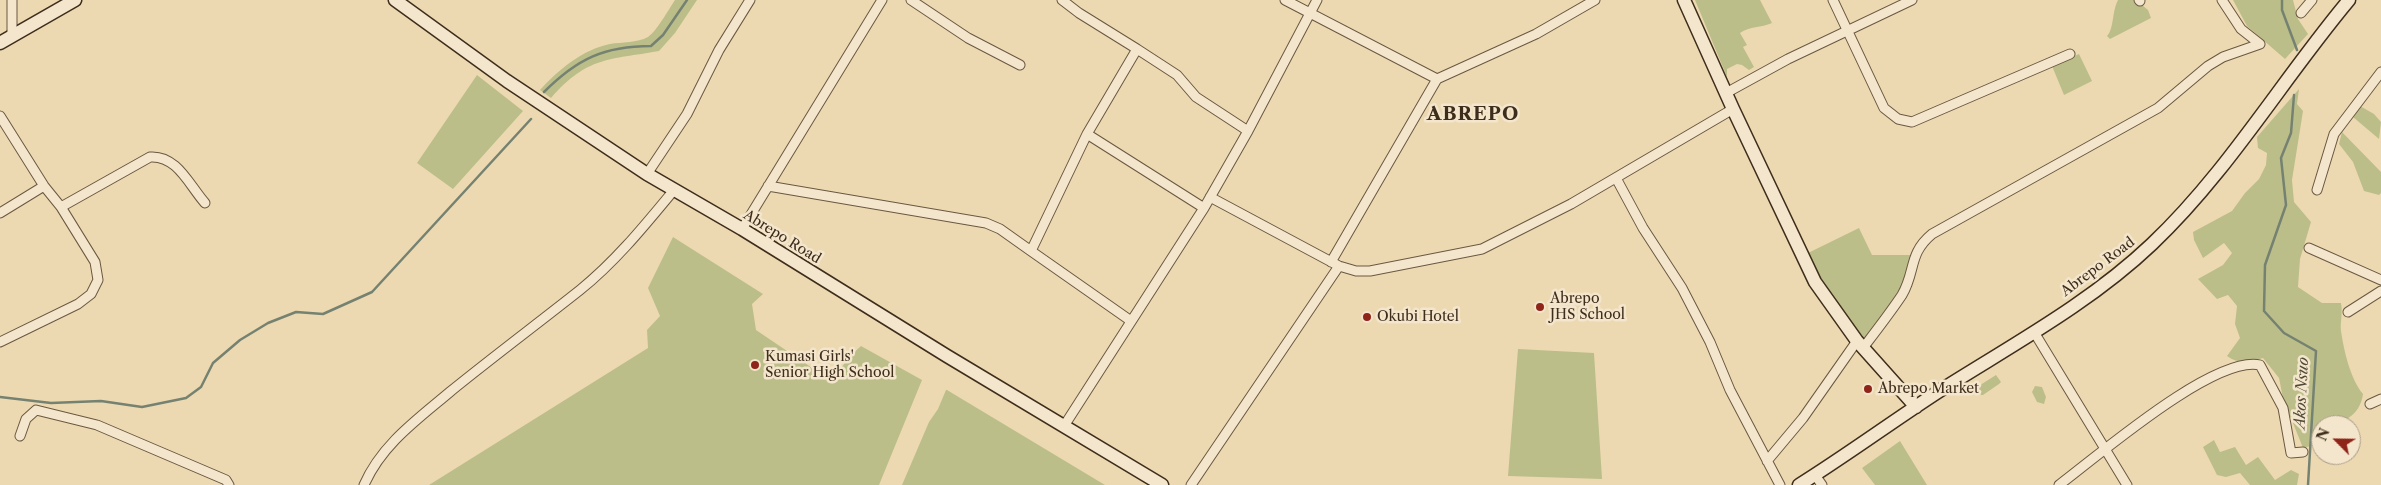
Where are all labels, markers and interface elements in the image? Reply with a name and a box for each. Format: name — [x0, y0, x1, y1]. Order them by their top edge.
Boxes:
district label: ABREPO — [1426, 104, 1520, 126]
street label: Abrepo Road — [740, 207, 824, 267]
street label: Abrepo Road — [2058, 234, 2138, 300]
place label: Abrepo JHS School — [1550, 291, 1625, 324]
marker: Abrepo JHS School — [1534, 301, 1546, 313]
place label: Okubi Hotel — [1377, 309, 1459, 325]
marker: Okubi Hotel — [1361, 311, 1373, 323]
place label: Kumasi Girls' Senior High School — [765, 349, 894, 382]
water label: Akos Nsuo — [2291, 357, 2313, 429]
marker: Kumasi Girls' Senior High School — [749, 359, 761, 371]
place label: Abrepo Market — [1878, 381, 1979, 397]
marker: Abrepo Market — [1862, 383, 1874, 395]
north arrow — [2311, 415, 2361, 465]
text: N — [2312, 425, 2334, 444]

